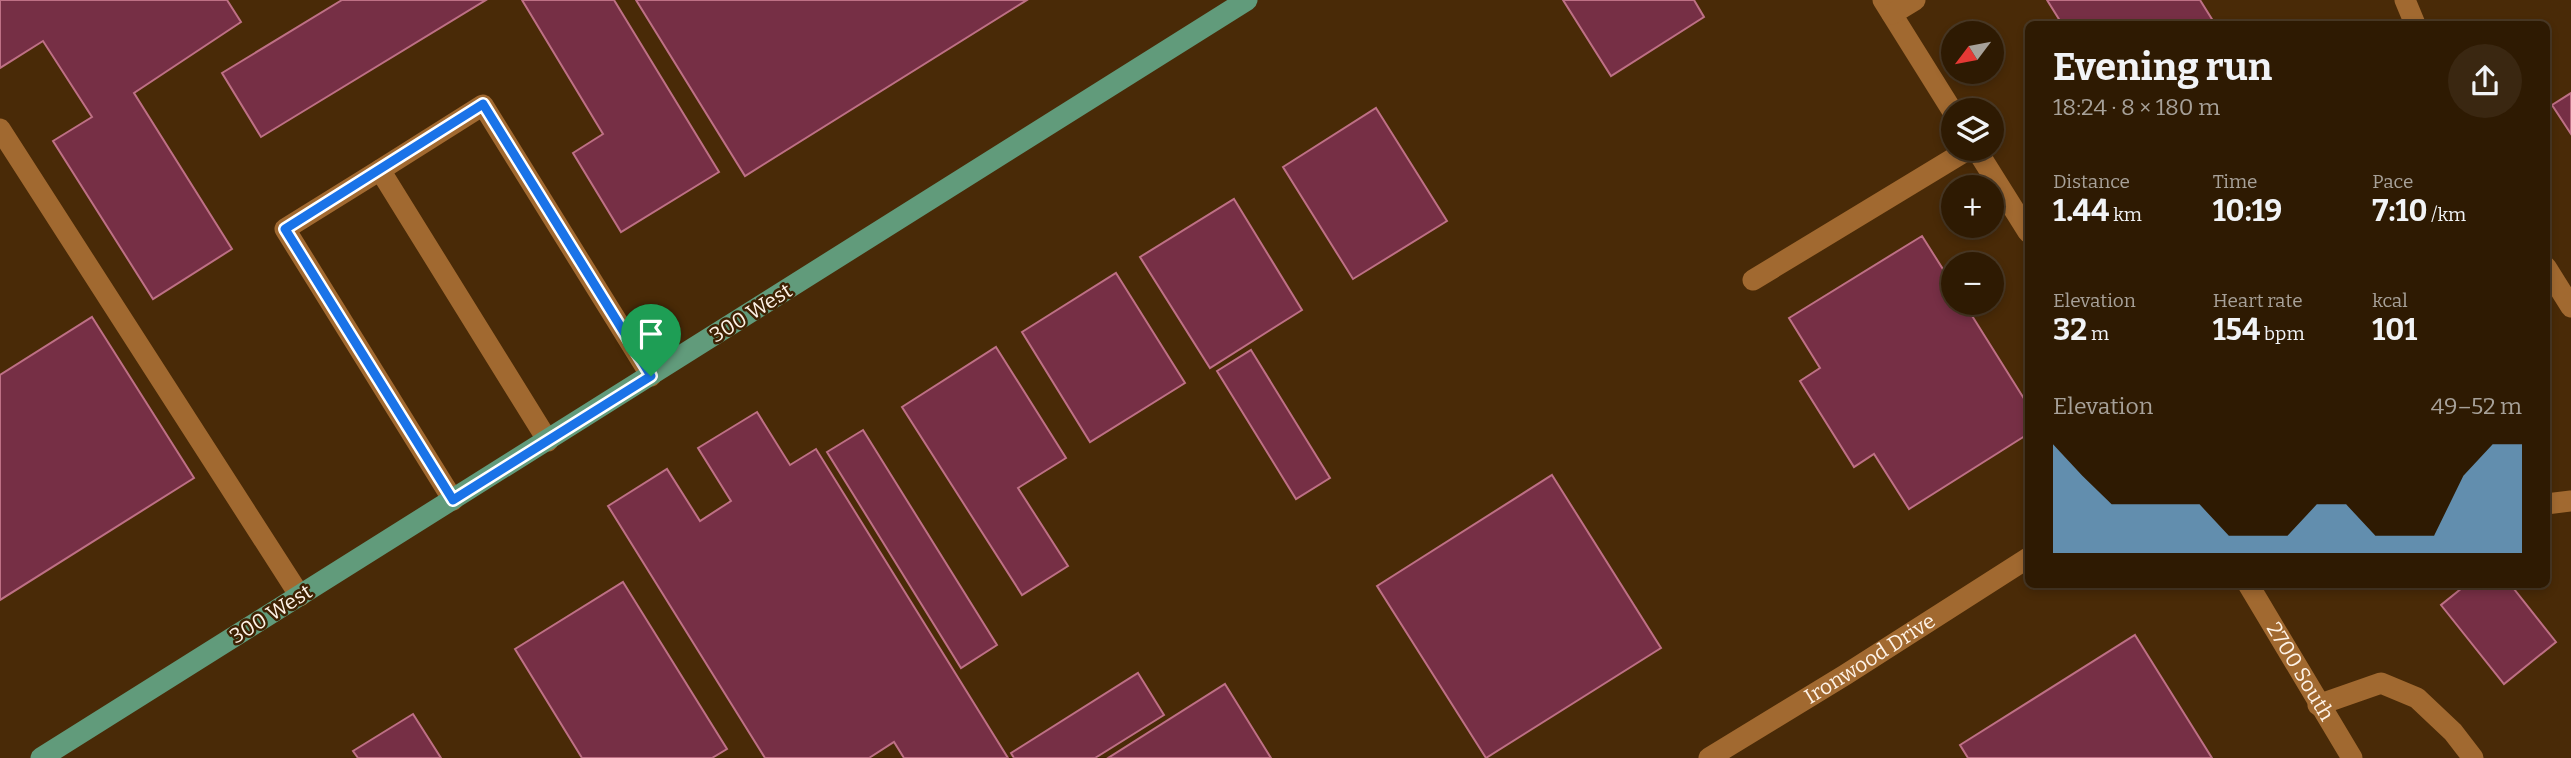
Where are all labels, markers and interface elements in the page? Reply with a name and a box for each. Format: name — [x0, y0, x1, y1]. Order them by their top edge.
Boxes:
north arrow — [1941, 21, 2004, 84]
map controls — [1941, 21, 2004, 315]
text: Evening run — [2053, 44, 2272, 90]
button: share — [2448, 44, 2522, 118]
text: 18:24 · 8 × 180 m — [2053, 93, 2220, 121]
button: layers — [1941, 98, 2004, 161]
text: Distance — [2053, 170, 2130, 193]
text: Time — [2213, 170, 2258, 193]
text: Pace — [2372, 170, 2413, 193]
button: + — [1941, 175, 2004, 238]
text: 1.44 — [2053, 193, 2109, 229]
text: 10:19 — [2213, 193, 2282, 229]
text: 7:10 — [2372, 193, 2427, 229]
text: km — [2109, 203, 2142, 226]
text: /km — [2427, 203, 2466, 226]
button: − — [1941, 252, 2004, 315]
street label: 300 West — [705, 277, 797, 348]
text: Elevation — [2053, 289, 2136, 312]
text: Heart rate — [2213, 289, 2303, 312]
text: kcal — [2372, 289, 2408, 312]
pin — [621, 304, 681, 376]
text: 32 — [2053, 312, 2087, 348]
text: 154 — [2213, 312, 2260, 348]
text: 101 — [2372, 312, 2417, 348]
icon: arrive — [632, 315, 670, 353]
text: m — [2087, 322, 2109, 345]
text: bpm — [2260, 322, 2305, 345]
text: Elevation — [2053, 392, 2153, 420]
text: 49–52 m — [2431, 392, 2522, 420]
street label: 300 West — [225, 578, 317, 649]
street label: Ironwood Drive — [1800, 608, 1940, 710]
street label: 2700 South — [2261, 617, 2340, 726]

